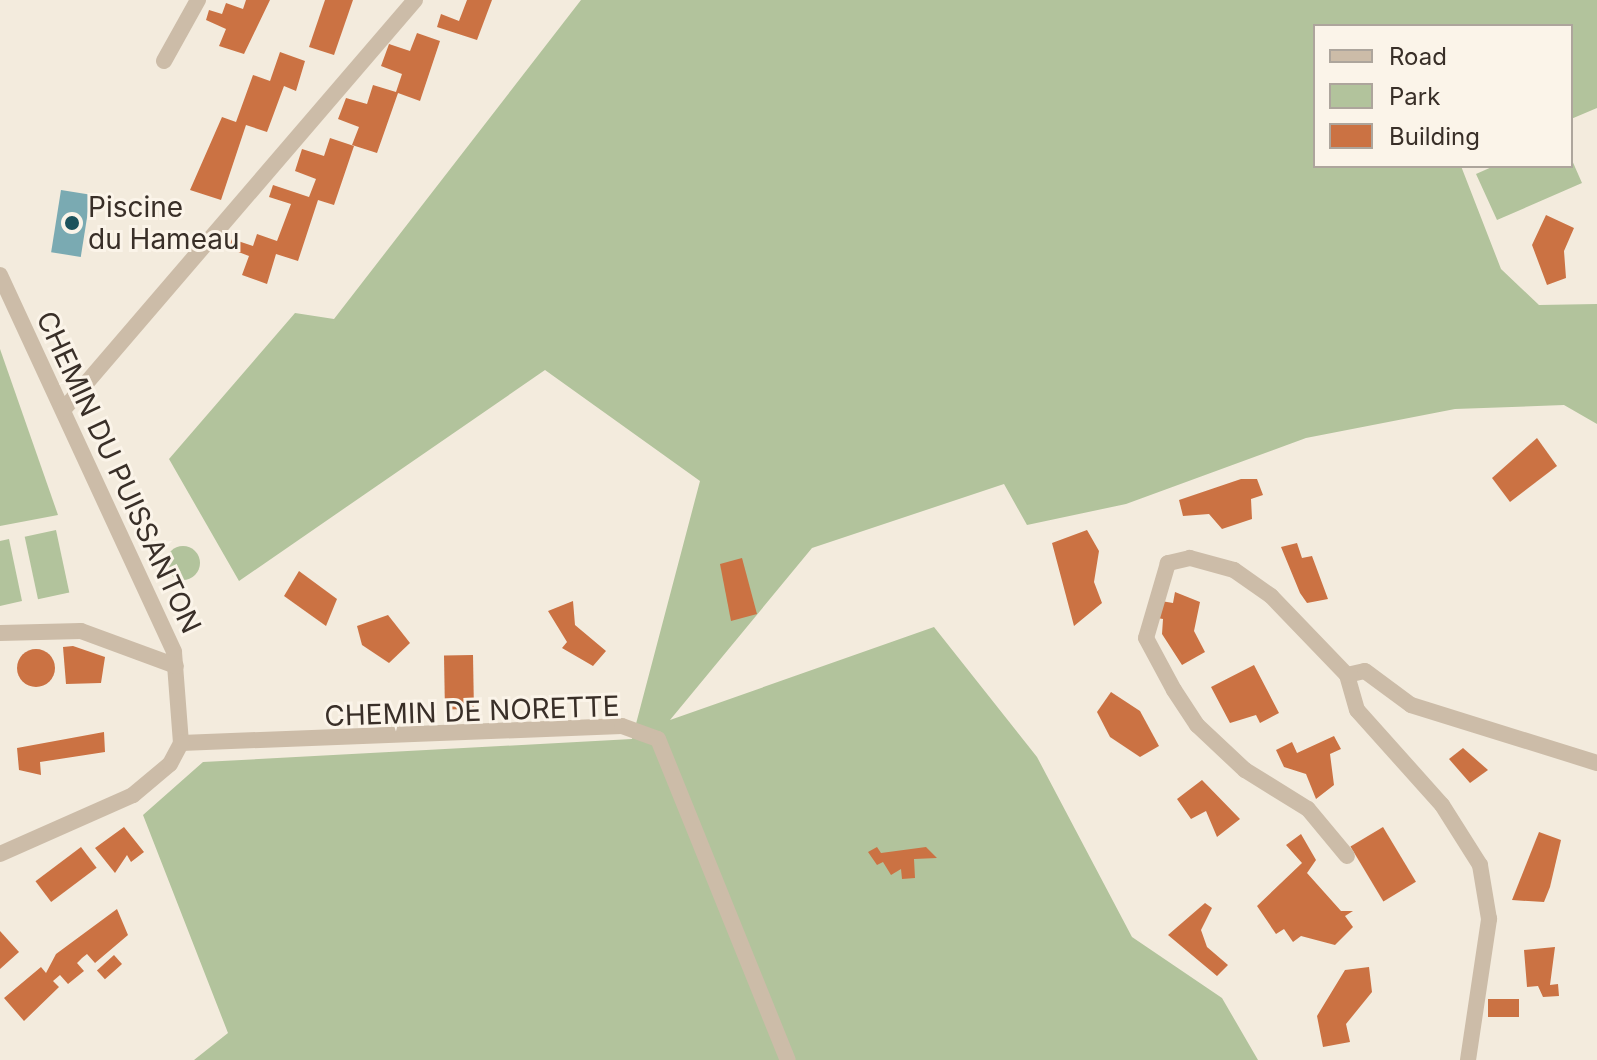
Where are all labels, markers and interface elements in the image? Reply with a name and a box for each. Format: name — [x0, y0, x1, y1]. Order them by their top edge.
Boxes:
legend — [1313, 24, 1573, 168]
text: Road — [1389, 42, 1447, 71]
text: Park — [1389, 82, 1440, 111]
text: Building — [1389, 122, 1480, 151]
place label: Piscine du Hameau — [88, 190, 240, 256]
marker: Piscine du Hameau — [63, 214, 81, 232]
street label: CHEMIN DU PUISSANTON — [30, 306, 208, 638]
street label: CHEMIN DE NORETTE — [324, 689, 620, 733]

